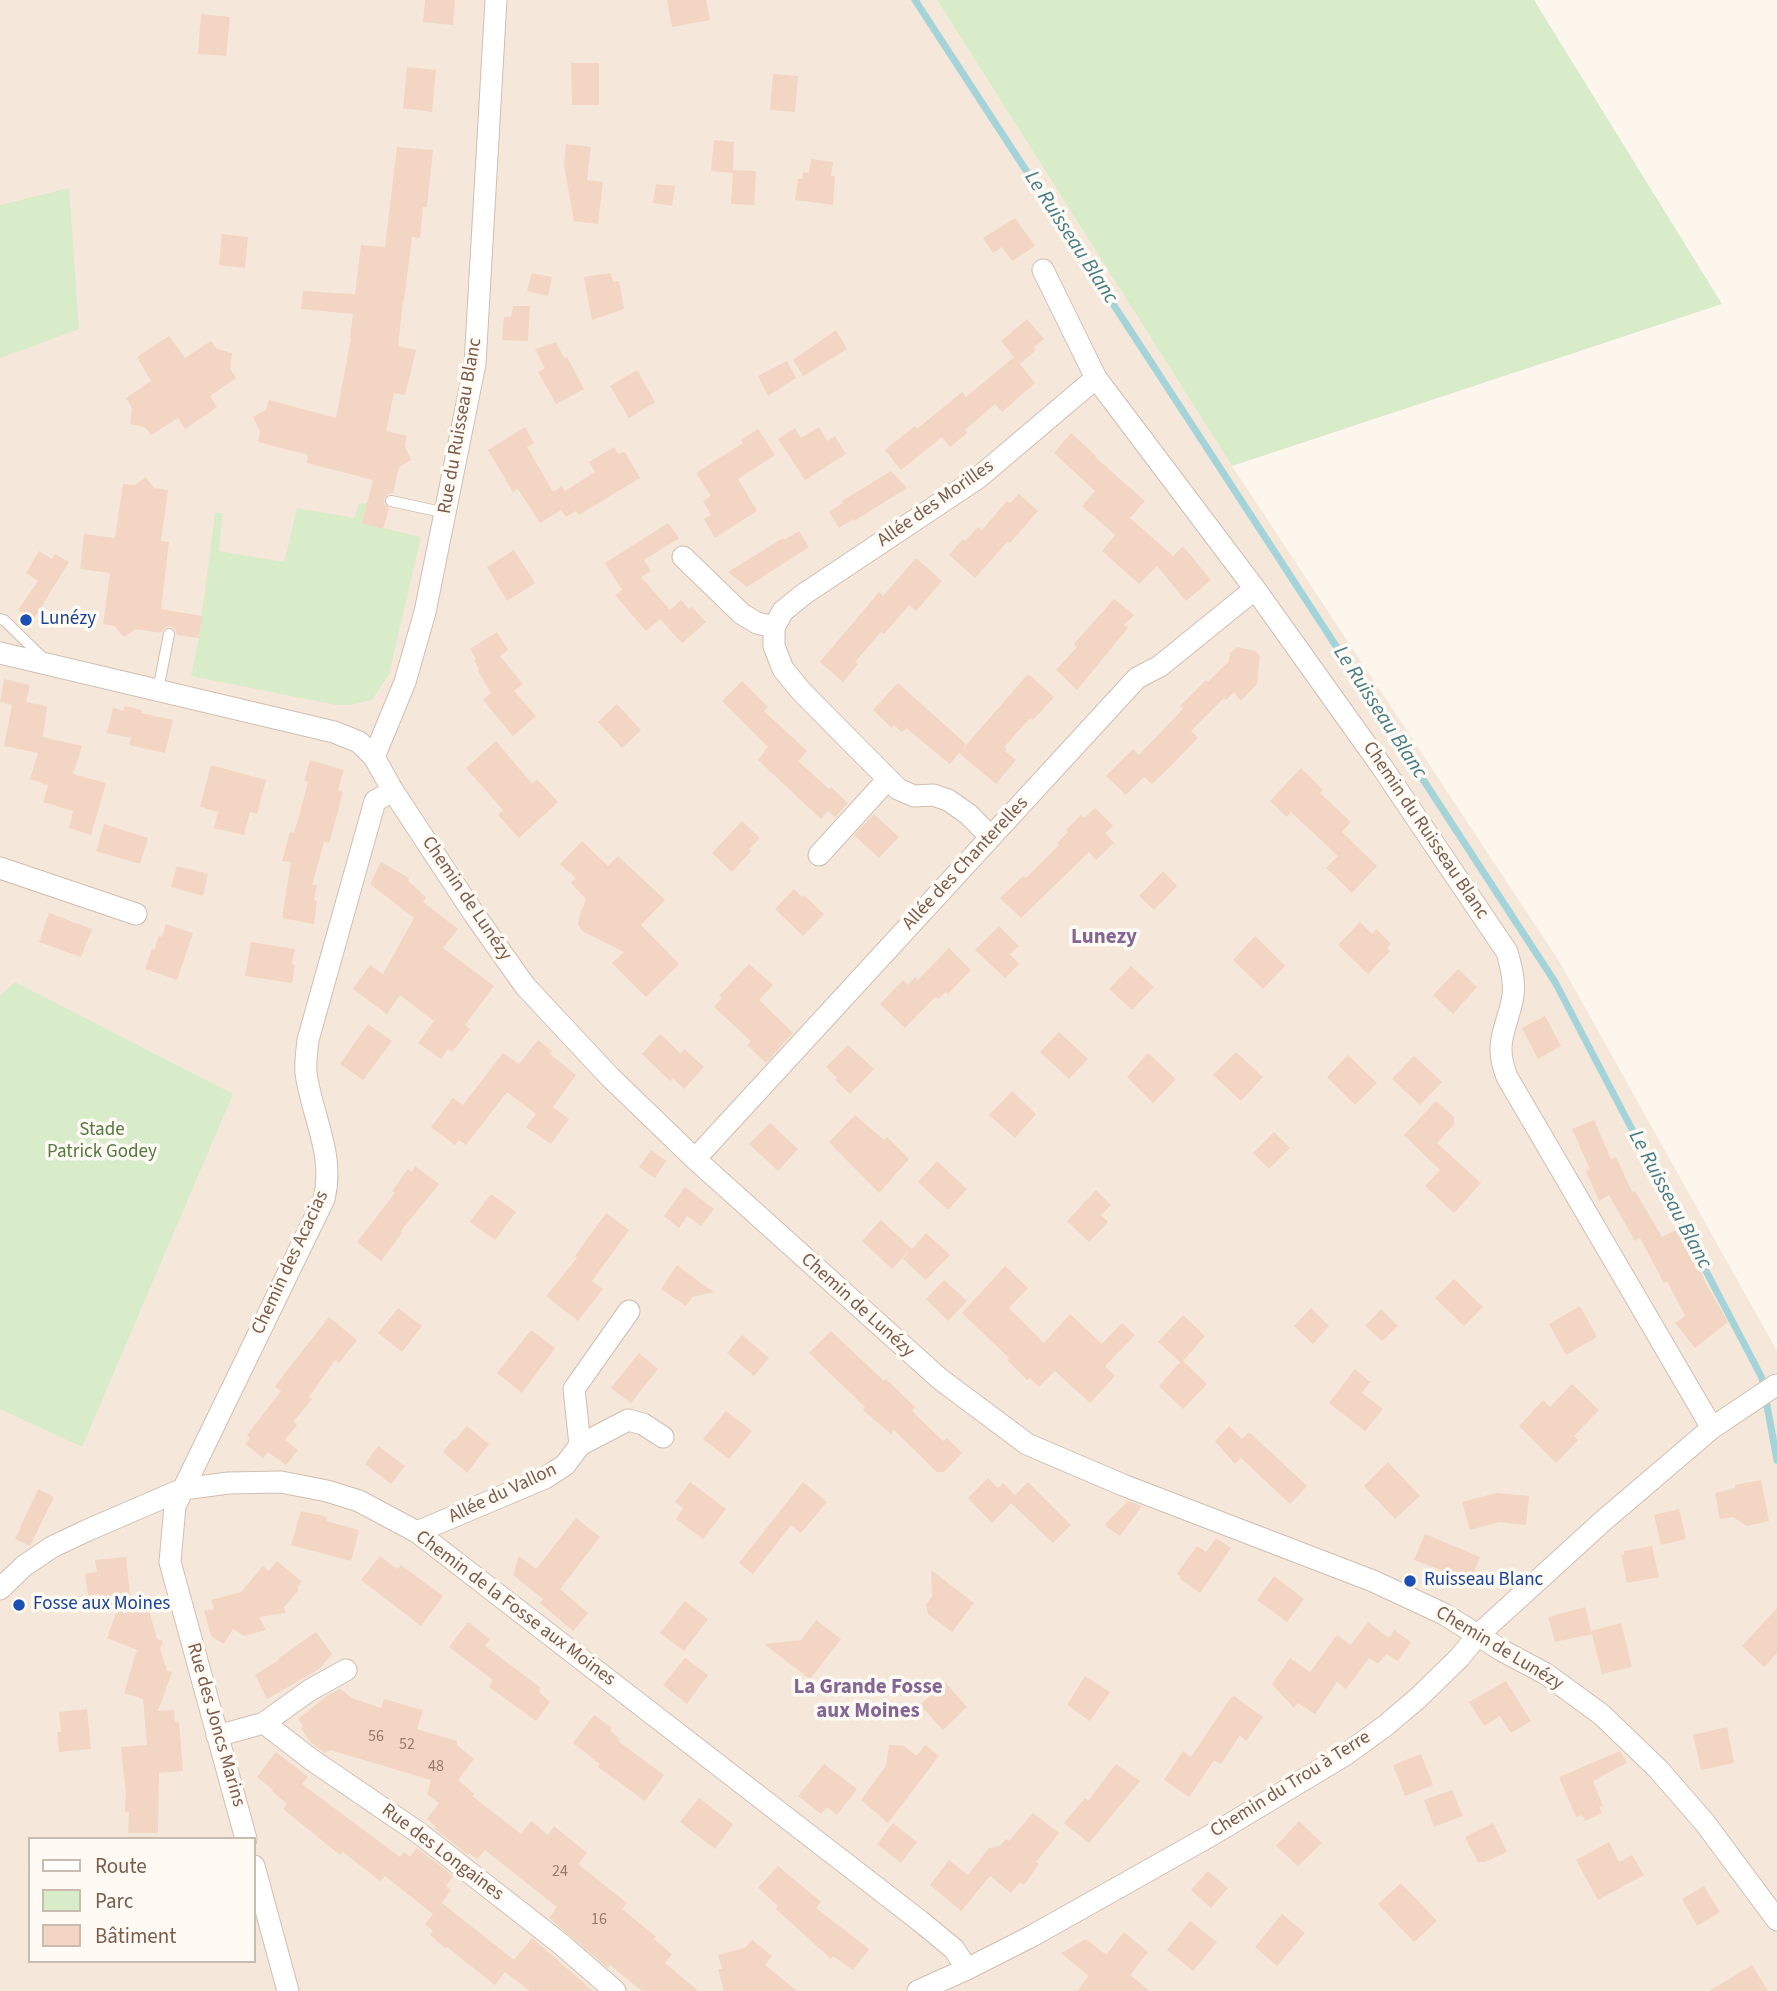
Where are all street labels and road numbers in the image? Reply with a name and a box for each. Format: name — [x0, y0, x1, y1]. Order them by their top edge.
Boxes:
street label: Rue du Ruisseau Blanc — [434, 336, 488, 516]
street label: Allée des Morilles — [873, 455, 999, 553]
street label: Chemin du Ruisseau Blanc — [1357, 738, 1493, 924]
street label: Allée des Chanterelles — [898, 793, 1034, 935]
street label: Chemin de Lunézy — [416, 832, 516, 966]
street label: Chemin des Acacias — [248, 1187, 334, 1339]
street label: Chemin de Lunézy — [795, 1249, 919, 1363]
street label: Allée du Vallon — [445, 1459, 561, 1529]
street label: Chemin de la Fosse aux Moines — [411, 1526, 619, 1692]
street label: Chemin de Lunézy — [1431, 1602, 1567, 1696]
street label: Rue des Joncs Marins — [181, 1640, 249, 1810]
street label: Chemin du Trou à Terre — [1207, 1727, 1375, 1843]
street label: Rue des Longaines — [376, 1800, 508, 1906]

